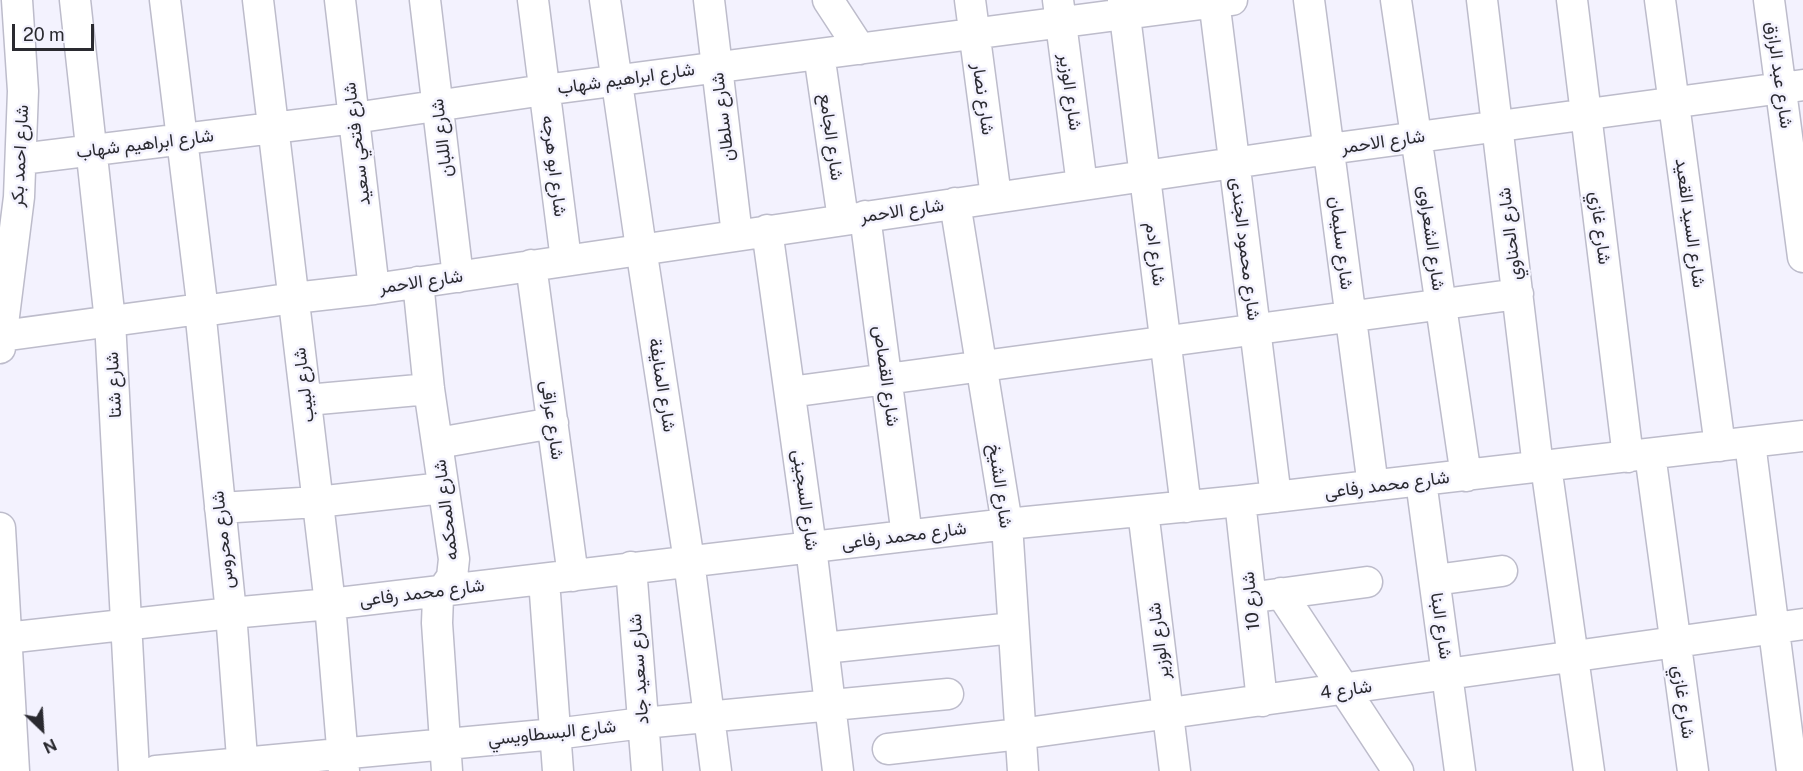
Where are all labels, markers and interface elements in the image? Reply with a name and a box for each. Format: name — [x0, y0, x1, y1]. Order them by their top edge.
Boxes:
scale bar — [15, 12, 98, 50]
street label: شارع عبد الرازق — [1761, 20, 1797, 130]
text: 20 m — [23, 24, 65, 45]
street label: شارع الوزير — [1054, 52, 1086, 132]
street label: شارع ابراهيم شهاب — [556, 59, 696, 99]
street label: شارع نصار — [967, 62, 999, 136]
street label: شارع سلطان — [707, 71, 739, 163]
street label: شارع فتحي سعيد — [339, 81, 375, 207]
street label: شارع الجامع — [814, 92, 848, 182]
street label: شارع اللبان — [426, 98, 458, 178]
street label: شارع احمد بكر — [7, 104, 33, 208]
street label: شارع ابو هرجه — [537, 114, 571, 218]
street label: شارع ابراهيم شهاب — [75, 125, 215, 163]
street label: شارع الاحمر — [1340, 125, 1426, 159]
street label: شارع السيد القعيد — [1670, 157, 1710, 289]
street label: شارع محمود الجندى — [1226, 176, 1264, 322]
street label: شارع الشعراوى — [1413, 184, 1449, 292]
street label: شارع الحناوي — [1494, 186, 1526, 282]
street label: شارع غازي — [1585, 190, 1615, 266]
street label: شارع الاحمر — [859, 194, 945, 228]
street label: شارع سليمان — [1325, 195, 1357, 291]
street label: شارع ادم — [1140, 221, 1170, 287]
street label: شارع الاحمر — [378, 265, 464, 299]
street label: شارع القصاص — [868, 324, 904, 428]
street label: شارع المنايفة — [644, 336, 680, 434]
street label: شارع لبيب — [289, 346, 319, 424]
street label: شارع شتا — [101, 351, 127, 419]
street label: شارع عراقى — [536, 379, 568, 461]
street label: شارع الشيخ — [983, 442, 1017, 530]
street label: شارع السجينى — [787, 448, 823, 552]
street label: شارع المحكمه — [429, 458, 463, 562]
street label: شارع محمد رفاعى — [1323, 467, 1451, 503]
street label: شارع محروس — [207, 490, 239, 590]
street label: شارع محمد رفاعى — [840, 518, 968, 554]
street label: شارع 10 — [1237, 571, 1265, 631]
street label: شارع محمد رفاعى — [358, 575, 486, 611]
street label: شارع البنا — [1426, 591, 1456, 661]
street label: شارع الوزير — [1144, 601, 1174, 681]
street label: شارع سعيد جاد — [624, 613, 654, 725]
street label: شارع غازي — [1667, 664, 1699, 740]
street label: شارع 4 — [1319, 676, 1373, 704]
north arrow — [12, 699, 72, 759]
street label: شارع البسطاويسي — [487, 716, 617, 750]
text: N — [40, 735, 60, 757]

